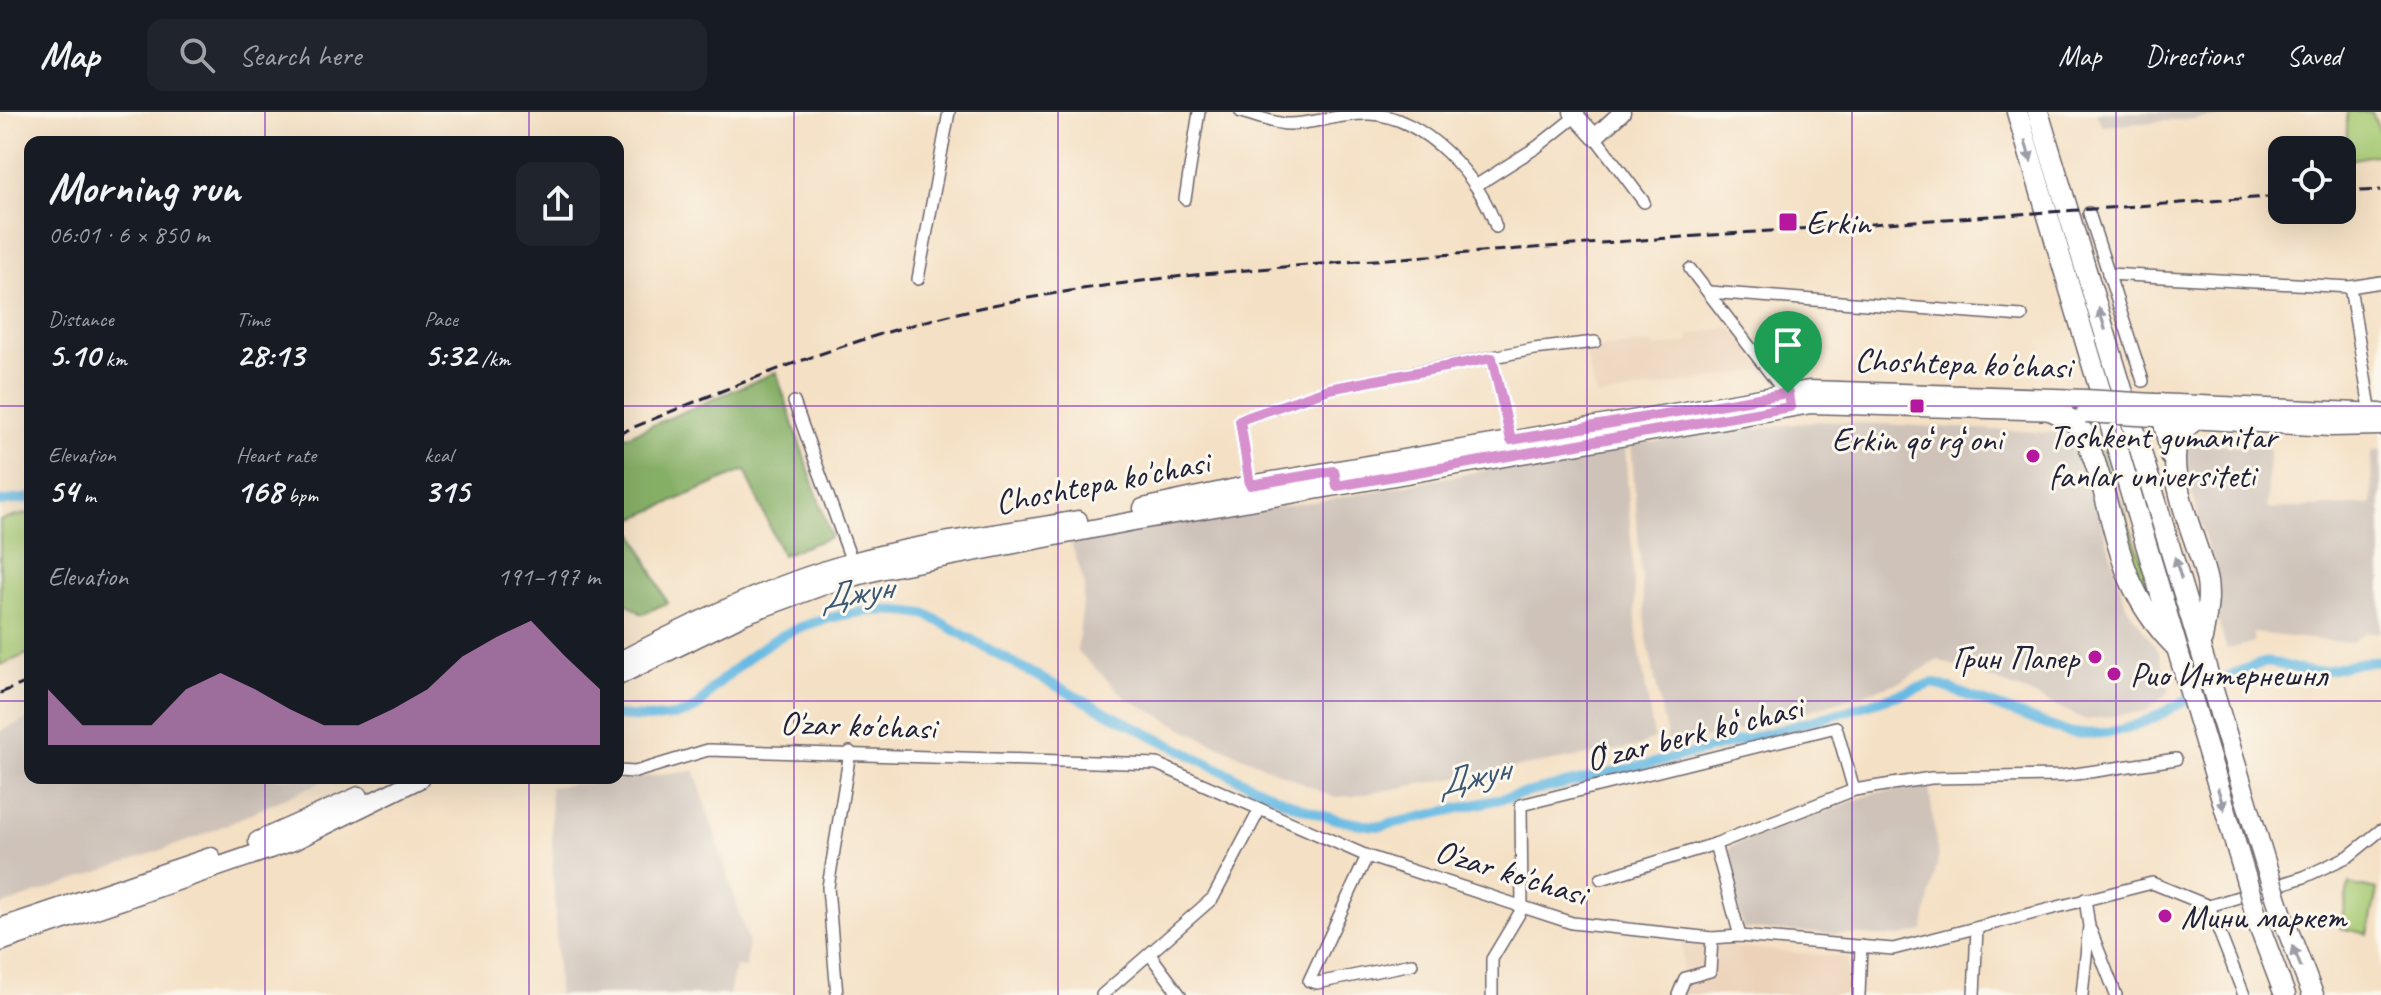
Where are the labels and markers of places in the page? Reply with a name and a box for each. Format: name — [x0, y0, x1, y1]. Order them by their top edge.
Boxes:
place label: Erkin — [1806, 201, 1872, 244]
marker: Erkin — [1777, 211, 1799, 233]
pin — [1754, 311, 1822, 393]
marker: Erkin qoʻrgʻoni — [1908, 397, 1926, 415]
place label: Toshkent gumanitar fanlar universiteti — [2049, 415, 2280, 497]
place label: Erkin qoʻrgʻoni — [1832, 418, 2006, 461]
marker: Toshkent gumanitar fanlar universiteti — [2024, 447, 2042, 465]
place label: Грин Папер — [1953, 636, 2081, 679]
marker: Грин Папер — [2086, 648, 2104, 666]
place label: Рио Интернешнл — [2130, 653, 2329, 696]
marker: Рио Интернешнл — [2105, 665, 2123, 683]
place label: Мини маркет — [2181, 895, 2348, 938]
marker: Мини маркет — [2156, 907, 2174, 925]

